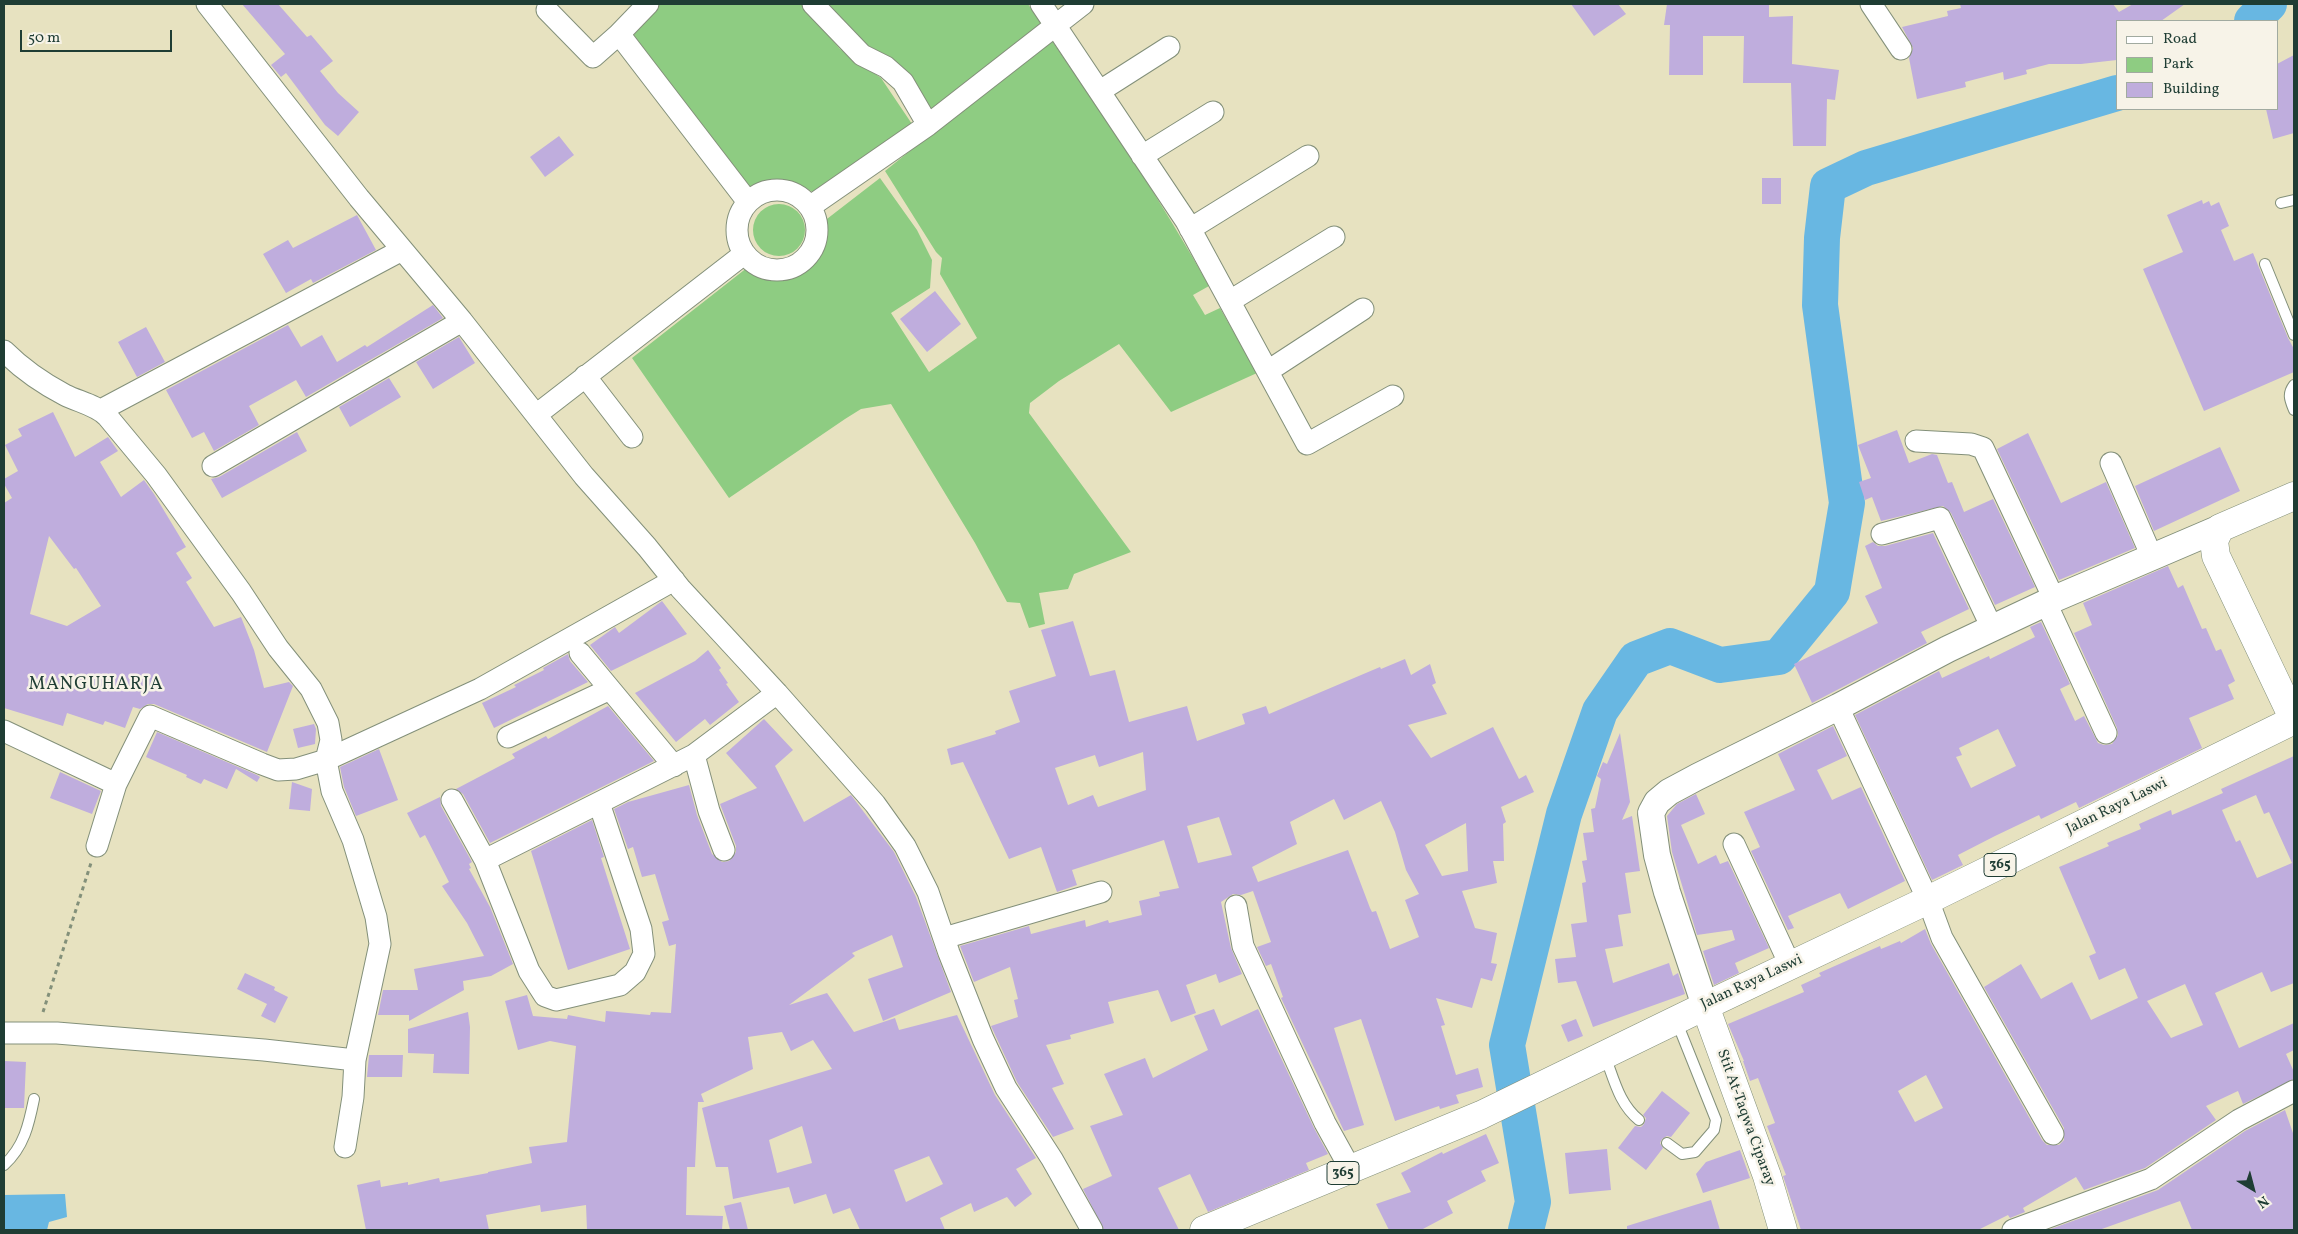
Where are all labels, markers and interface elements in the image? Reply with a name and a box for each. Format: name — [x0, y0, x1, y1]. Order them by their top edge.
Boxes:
scale bar — [22, 20, 175, 52]
legend — [2116, 20, 2278, 110]
text: 50 m — [28, 28, 60, 49]
text: Road — [2163, 29, 2197, 50]
text: Park — [2163, 54, 2194, 75]
text: Building — [2163, 79, 2219, 100]
district label: MANGUHARJA — [27, 675, 165, 697]
street label: Jalan Raya Laswi — [2063, 775, 2171, 839]
road number: 365 — [1984, 854, 2016, 876]
street label: Jalan Raya Laswi — [1698, 952, 1806, 1014]
street label: Stit At-Taqwa Ciparay — [1712, 1047, 1778, 1189]
road number: 365 — [1327, 1162, 1359, 1184]
north arrow — [2228, 1164, 2278, 1214]
text: N — [2253, 1191, 2272, 1212]

